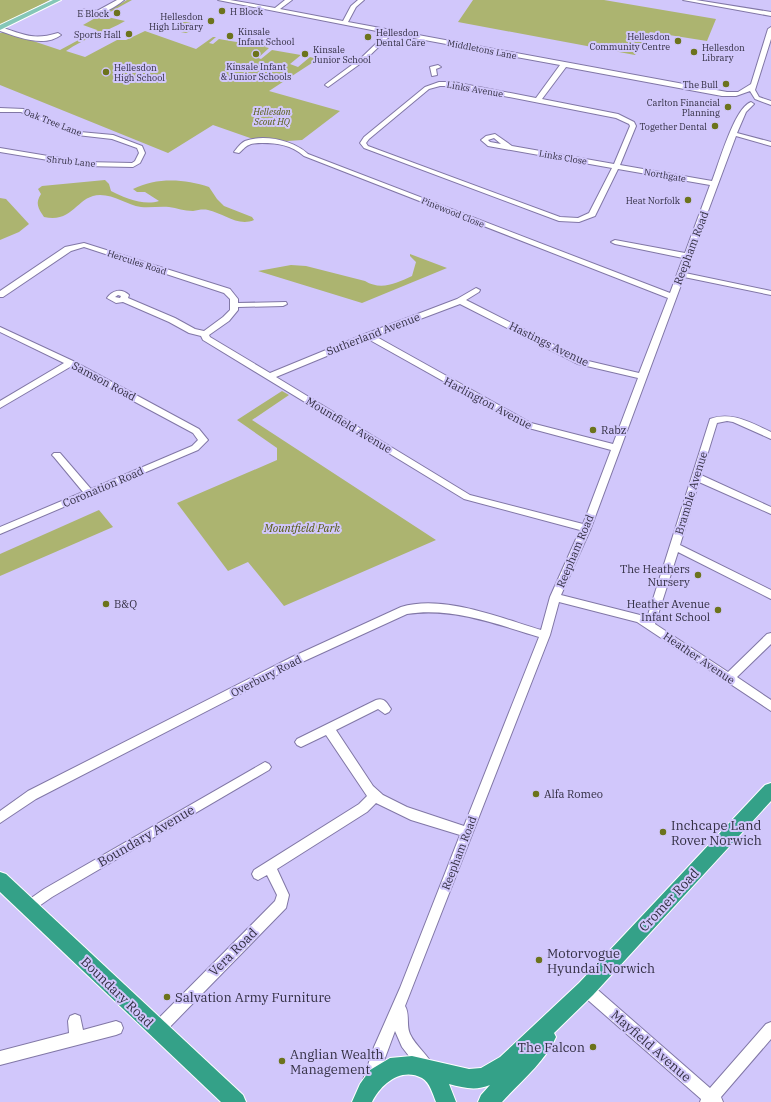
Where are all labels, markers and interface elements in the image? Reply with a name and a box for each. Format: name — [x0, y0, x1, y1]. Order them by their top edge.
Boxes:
marker: H Block — [217, 6, 227, 16]
place label: H Block — [230, 6, 264, 17]
place label: E Block — [77, 8, 110, 19]
marker: E Block — [112, 8, 122, 18]
place label: Hellesdon High Library — [149, 11, 203, 32]
marker: Hellesdon High Library — [206, 16, 216, 26]
place label: Kinsale Infant School — [238, 26, 295, 47]
place label: Hellesdon Dental Care — [376, 27, 425, 48]
place label: Sports Hall — [74, 29, 121, 40]
marker: Sports Hall — [124, 29, 134, 39]
marker: Kinsale Infant School — [225, 31, 235, 41]
place label: Hellesdon Community Centre — [589, 31, 670, 52]
marker: Hellesdon Dental Care — [363, 32, 373, 42]
marker: Hellesdon Community Centre — [673, 36, 683, 46]
street label: Middletons Lane — [446, 37, 518, 61]
place label: Hellesdon Library — [702, 42, 745, 63]
place label: Kinsale Junior School — [313, 44, 371, 65]
marker: Hellesdon Library — [689, 47, 699, 57]
marker: Kinsale Infant & Junior Schools — [251, 49, 261, 59]
marker: Kinsale Junior School — [300, 49, 310, 59]
place label: Kinsale Infant & Junior Schools — [221, 61, 291, 82]
place label: Hellesdon High School — [114, 62, 165, 83]
marker: Hellesdon High School — [101, 67, 111, 77]
street label: Links Avenue — [446, 79, 504, 99]
place label: The Bull — [683, 79, 718, 90]
marker: The Bull — [721, 79, 731, 89]
place label: Carlton Financial Planning — [647, 97, 720, 118]
marker: Carlton Financial Planning — [723, 102, 733, 112]
street label: Oak Tree Lane — [23, 106, 84, 138]
park label: Hellesdon Scout HQ — [252, 106, 291, 127]
place label: Together Dental — [639, 121, 707, 132]
marker: Together Dental — [710, 121, 720, 131]
street label: Links Close — [538, 147, 588, 167]
street label: Shrub Lane — [46, 153, 96, 169]
street label: Northgate — [643, 166, 687, 184]
street label: Pinewood Close — [420, 194, 486, 230]
place label: Heat Norfolk — [626, 195, 681, 206]
marker: Heat Norfolk — [683, 195, 693, 205]
street label: Reepham Road — [671, 209, 712, 287]
street label: Hercules Road — [106, 247, 168, 277]
street label: Sutherland Avenue — [324, 310, 422, 358]
street label: Hastings Avenue — [507, 319, 591, 369]
street label: Samson Road — [70, 358, 139, 404]
street label: Harlington Avenue — [442, 374, 534, 432]
street label: Mountfield Avenue — [304, 394, 395, 456]
place label: Rabz — [601, 423, 627, 437]
marker: Rabz — [588, 425, 598, 435]
street label: Bramble Avenue — [672, 450, 710, 536]
street label: Coronation Road — [60, 464, 146, 510]
street label: Reepham Road — [553, 512, 597, 590]
park label: Mountfield Park — [263, 521, 340, 535]
place label: The Heathers Nursery — [620, 562, 690, 589]
marker: The Heathers Nursery — [693, 570, 703, 580]
place label: B&Q — [114, 597, 137, 611]
place label: Heather Avenue Infant School — [627, 597, 710, 624]
marker: B&Q — [101, 599, 111, 609]
marker: Heather Avenue Infant School — [713, 605, 723, 615]
street label: Heather Avenue — [661, 629, 738, 687]
street label: Overbury Road — [228, 652, 304, 700]
place label: Alfa Romeo — [544, 787, 603, 801]
marker: Alfa Romeo — [531, 789, 541, 799]
street label: Boundary Avenue — [94, 801, 198, 871]
street label: Reepham Road — [439, 814, 480, 892]
place label: Inchcape Land Rover Norwich — [671, 817, 762, 849]
marker: Inchcape Land Rover Norwich — [658, 827, 668, 837]
street label: Cromer Road — [635, 865, 703, 935]
street label: Vera Road — [205, 924, 261, 980]
place label: Motorvogue Hyundai Norwich — [547, 945, 655, 977]
street label: Boundary Road — [77, 953, 157, 1031]
marker: Motorvogue Hyundai Norwich — [534, 955, 544, 965]
place label: Salvation Army Furniture — [175, 989, 331, 1006]
marker: Salvation Army Furniture — [162, 992, 172, 1002]
street label: Mayfield Avenue — [607, 1006, 695, 1086]
place label: The Falcon — [518, 1039, 585, 1056]
marker: The Falcon — [588, 1042, 598, 1052]
place label: Anglian Wealth Management — [290, 1046, 384, 1078]
marker: Anglian Wealth Management — [277, 1056, 287, 1066]

